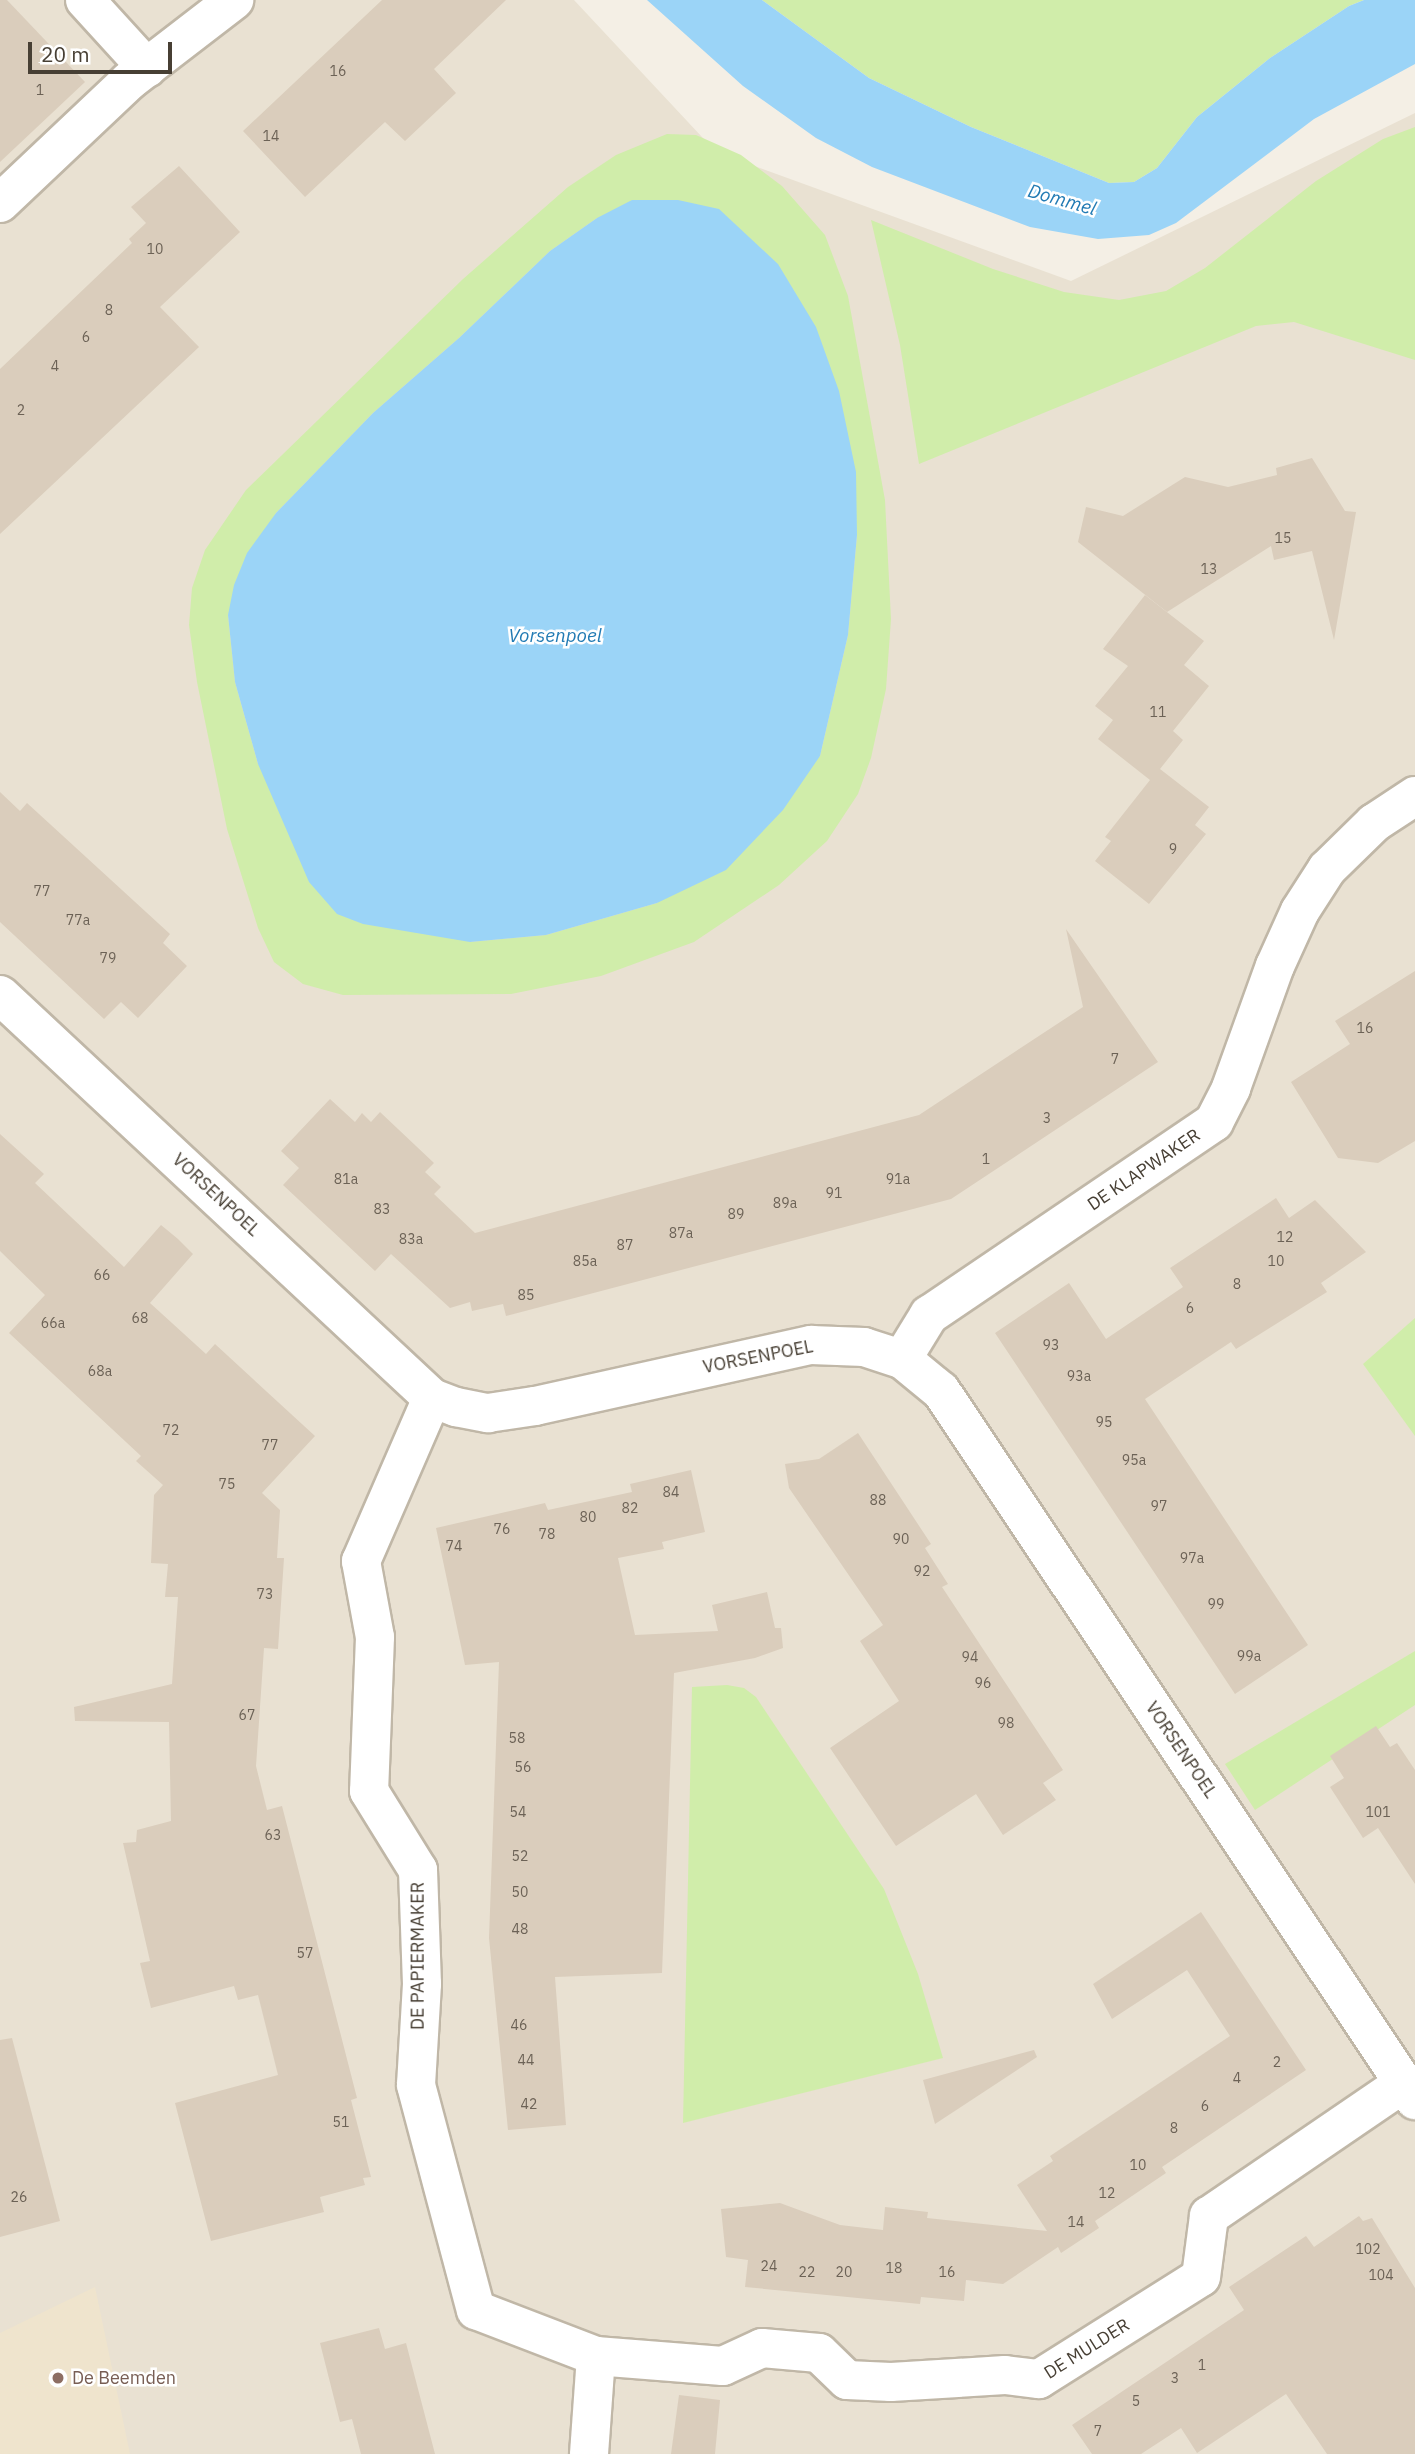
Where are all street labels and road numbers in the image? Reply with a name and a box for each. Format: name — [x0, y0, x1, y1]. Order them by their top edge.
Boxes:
street label: DE KLAPWAKER — [1084, 1124, 1204, 1216]
street label: VORSENPOEL — [168, 1149, 264, 1241]
street label: VORSENPOEL — [701, 1336, 815, 1378]
street label: VORSENPOEL — [1141, 1698, 1221, 1802]
street label: DE PAPIERMAKER — [407, 1882, 429, 2030]
street label: DE MULDER — [1040, 2314, 1134, 2384]

